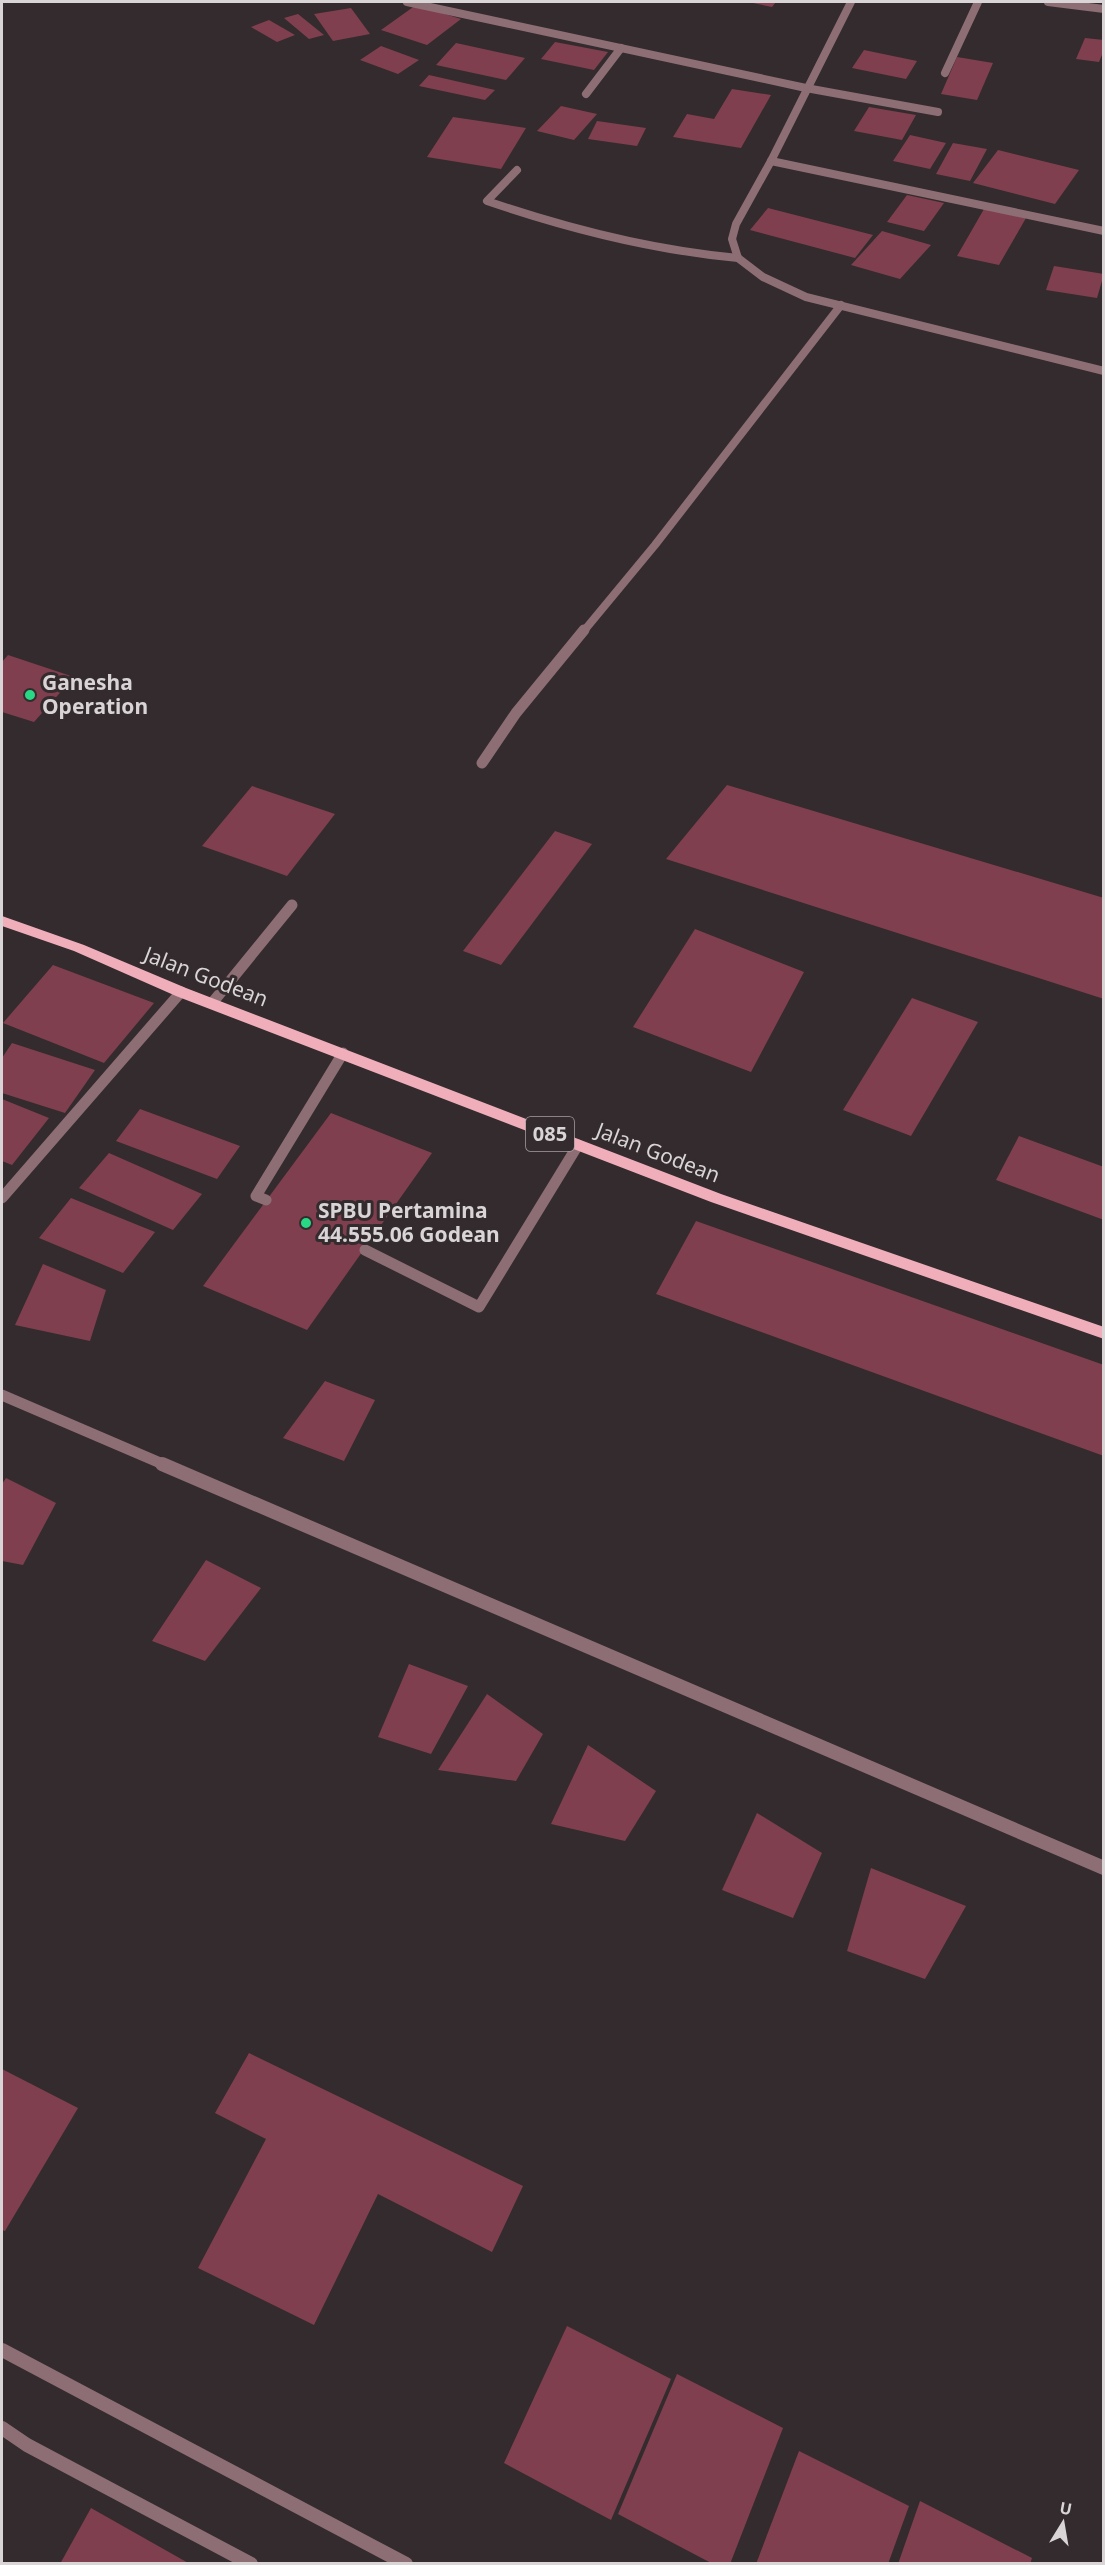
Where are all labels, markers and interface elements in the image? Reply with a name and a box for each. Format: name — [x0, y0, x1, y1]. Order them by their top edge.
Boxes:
place label: Ganesha Operation — [42, 668, 148, 720]
marker: Ganesha Operation — [23, 688, 37, 702]
street label: Jalan Godean — [138, 939, 272, 1013]
street label: Jalan Godean — [590, 1115, 724, 1189]
road number: 085 — [526, 1117, 574, 1151]
place label: SPBU Pertamina 44.555.06 Godean — [318, 1196, 500, 1248]
marker: SPBU Pertamina 44.555.06 Godean — [299, 1216, 313, 1230]
north arrow — [1033, 2493, 1093, 2553]
text: U — [1058, 2496, 1074, 2520]

